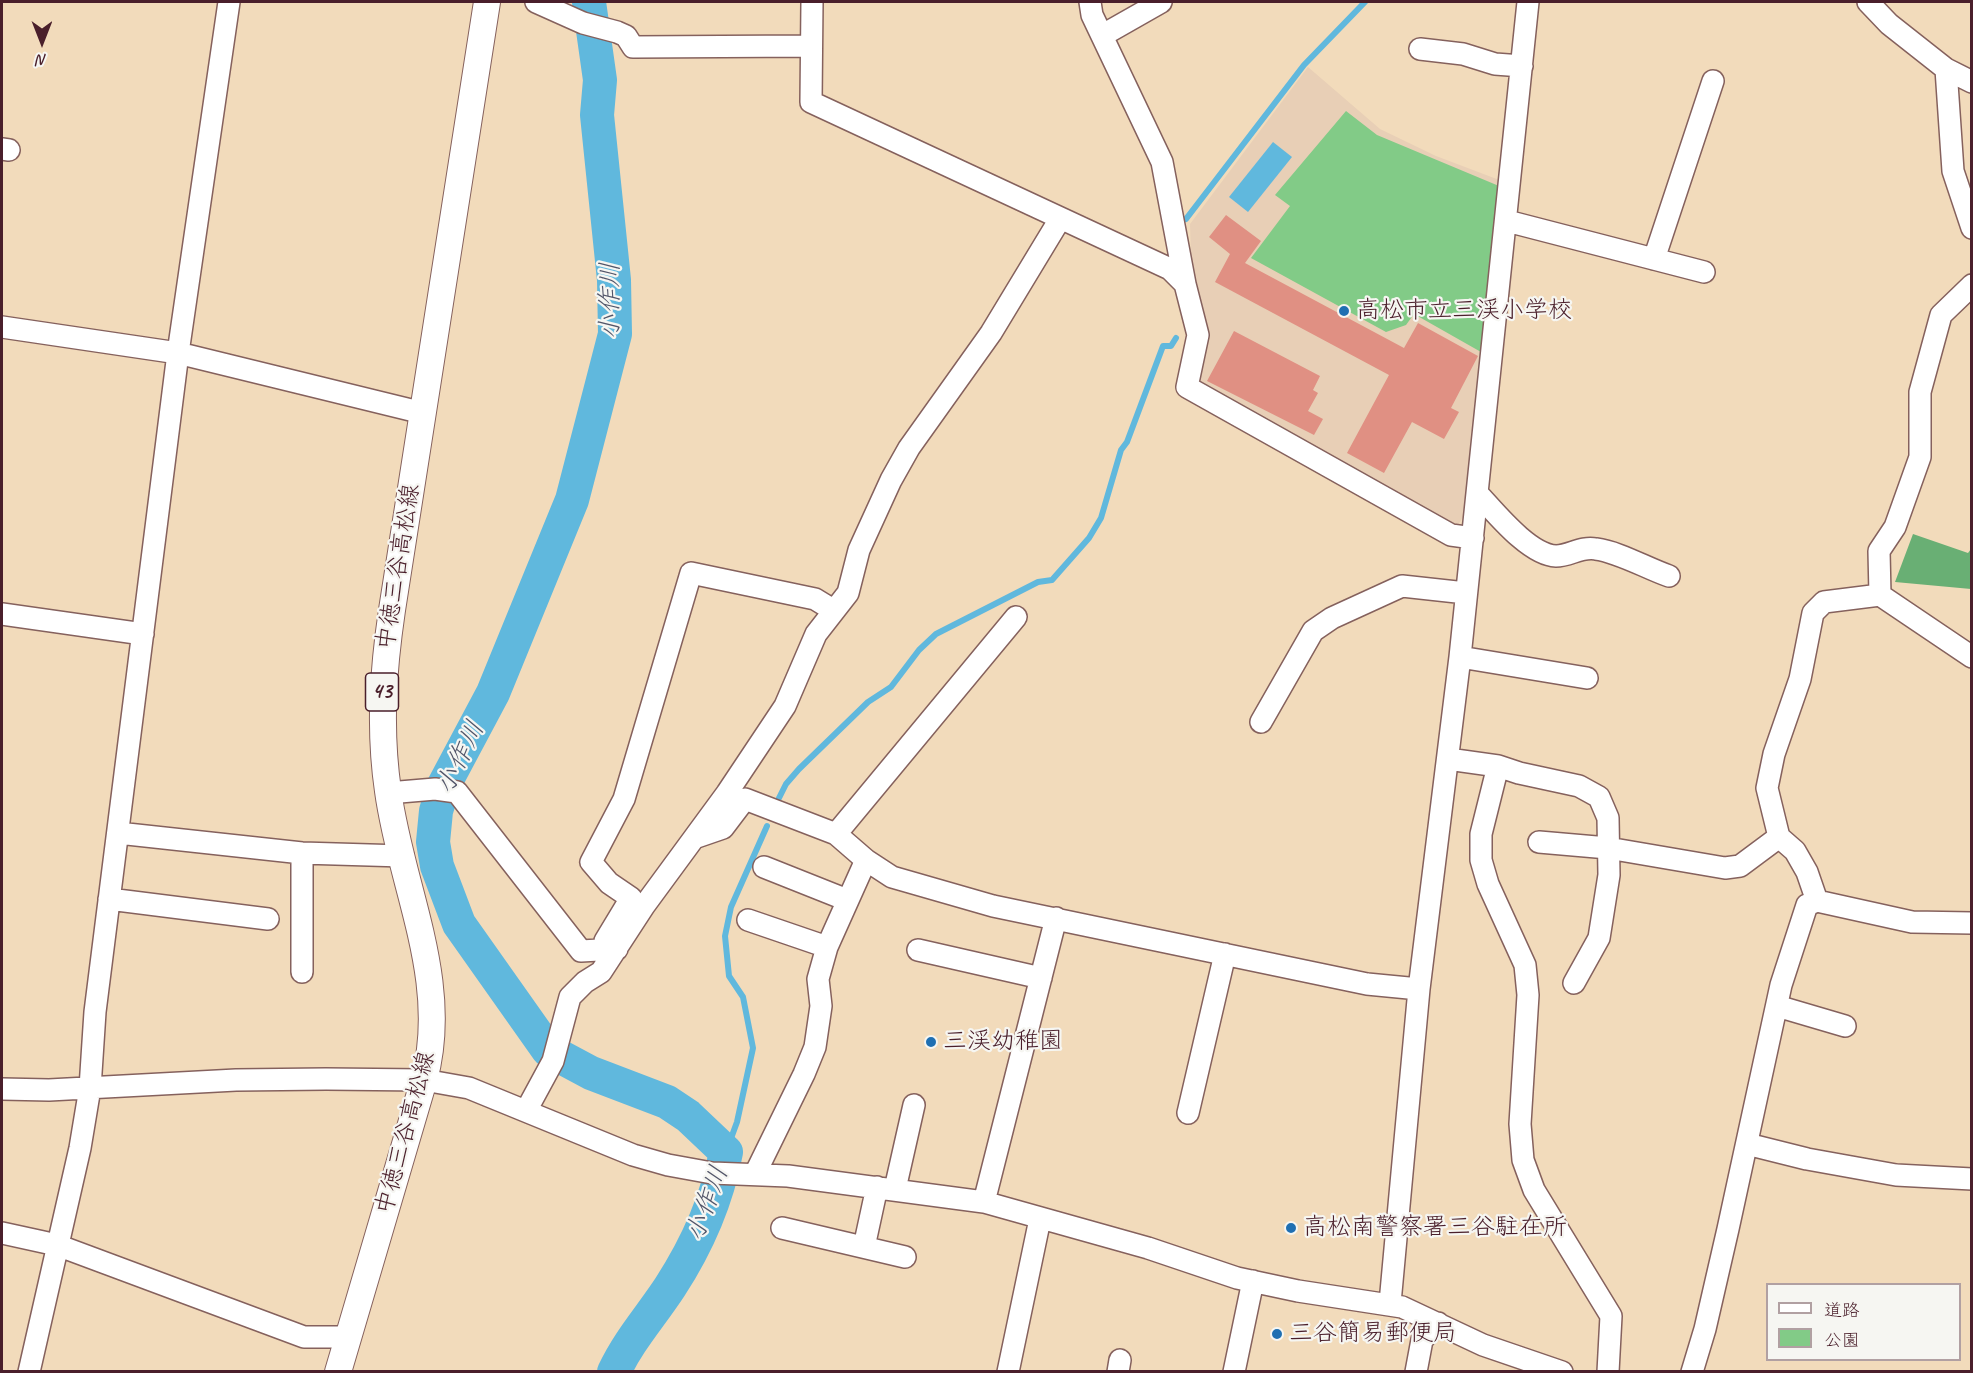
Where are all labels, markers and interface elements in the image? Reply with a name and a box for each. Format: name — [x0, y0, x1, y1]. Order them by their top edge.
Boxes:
north arrow — [12, 12, 72, 72]
text: N — [37, 50, 47, 70]
water label: 小作川 — [595, 262, 627, 340]
place label: 高松市立三渓小学校 — [1356, 297, 1572, 325]
marker: 高松市立三渓小学校 — [1337, 304, 1351, 318]
street label: 中徳三谷高松線 — [372, 482, 426, 652]
road number: 43 — [366, 673, 398, 711]
water label: 小作川 — [430, 716, 492, 800]
place label: 三渓幼稚園 — [943, 1028, 1063, 1056]
marker: 三渓幼稚園 — [924, 1035, 938, 1049]
street label: 中徳三谷高松線 — [370, 1048, 442, 1218]
water label: 小作川 — [680, 1162, 736, 1246]
place label: 高松南警察署三谷駐在所 — [1303, 1214, 1567, 1242]
marker: 高松南警察署三谷駐在所 — [1284, 1221, 1298, 1235]
legend — [1766, 1283, 1961, 1361]
text: 道路 — [1824, 1299, 1860, 1321]
place label: 三谷簡易郵便局 — [1289, 1320, 1457, 1348]
marker: 三谷簡易郵便局 — [1270, 1327, 1284, 1341]
text: 公園 — [1824, 1329, 1860, 1351]

